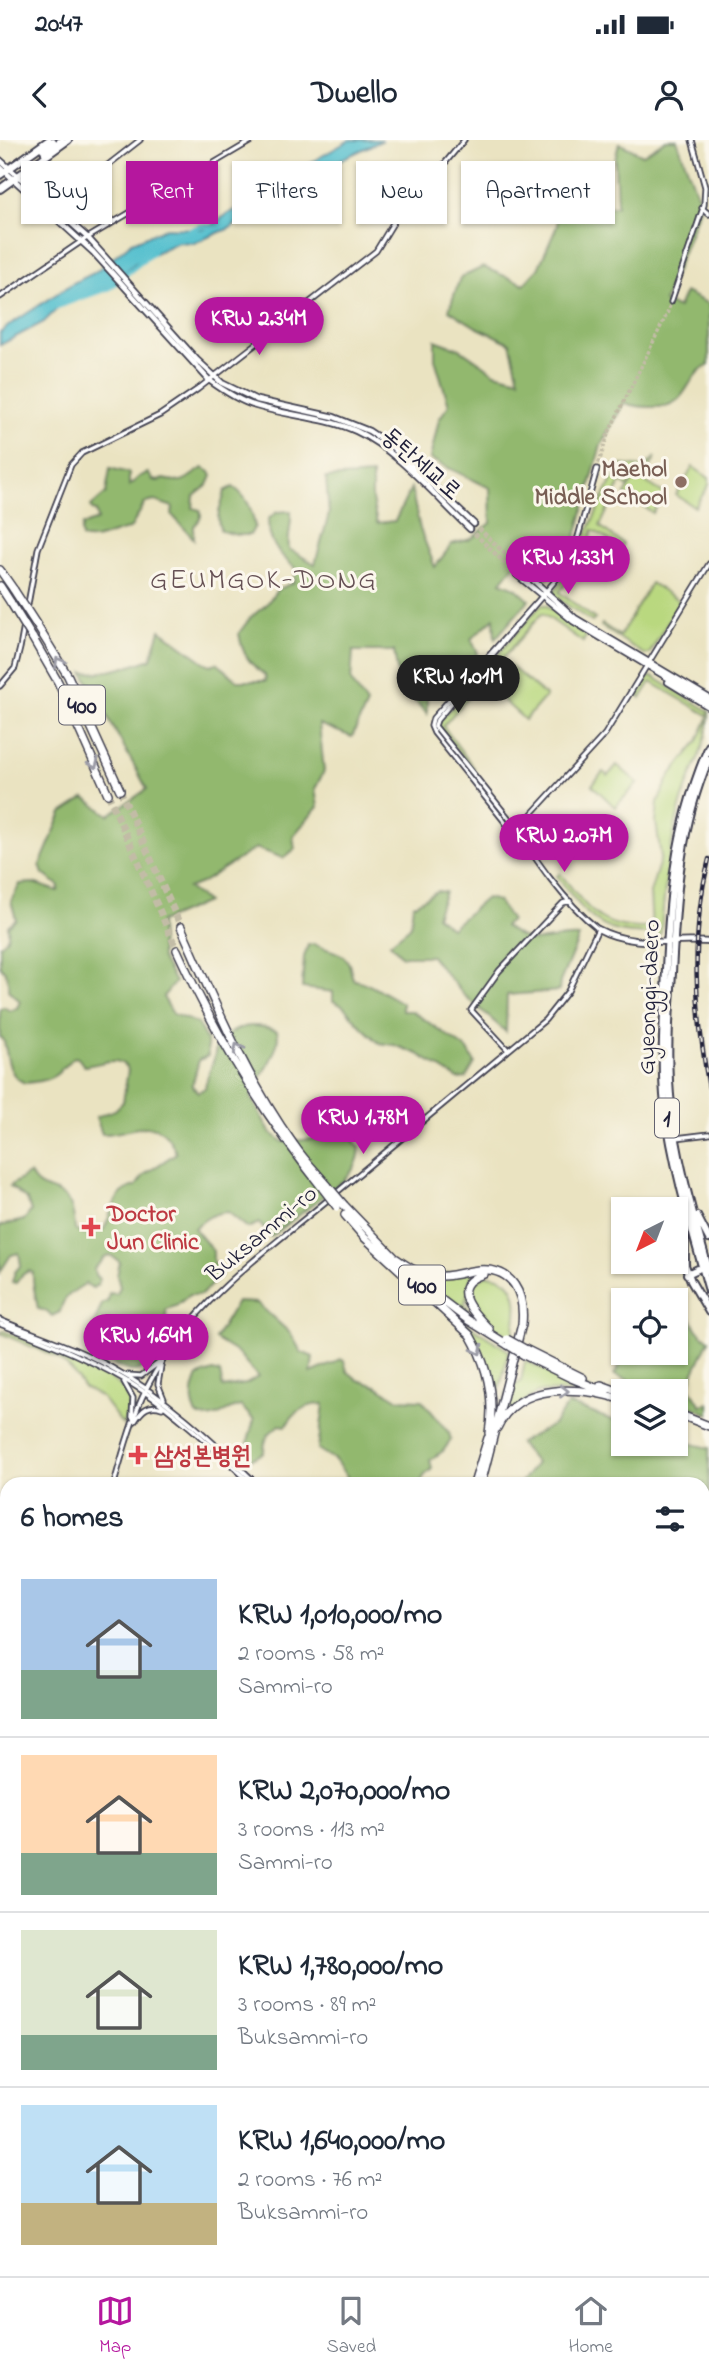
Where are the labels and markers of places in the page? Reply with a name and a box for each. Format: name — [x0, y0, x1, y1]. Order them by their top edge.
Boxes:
pin: KRW 2.34M — [179, 298, 339, 357]
place label: Maehol Middle School — [535, 453, 667, 516]
marker: Maehol Middle School — [673, 474, 689, 490]
pin: KRW 1.33M — [488, 536, 648, 596]
pin: KRW 1.01M — [378, 656, 538, 715]
pin: KRW 2.07M — [484, 814, 644, 874]
pin: KRW 1.78M — [283, 1096, 443, 1156]
place label: Doctor Jun Clinic — [106, 1198, 200, 1261]
marker: Doctor Jun Clinic — [81, 1217, 101, 1237]
pin: KRW 1.64M — [66, 1314, 226, 1374]
place label: 삼성본병원 — [154, 1440, 251, 1475]
marker: 삼성본병원 — [128, 1445, 148, 1465]

